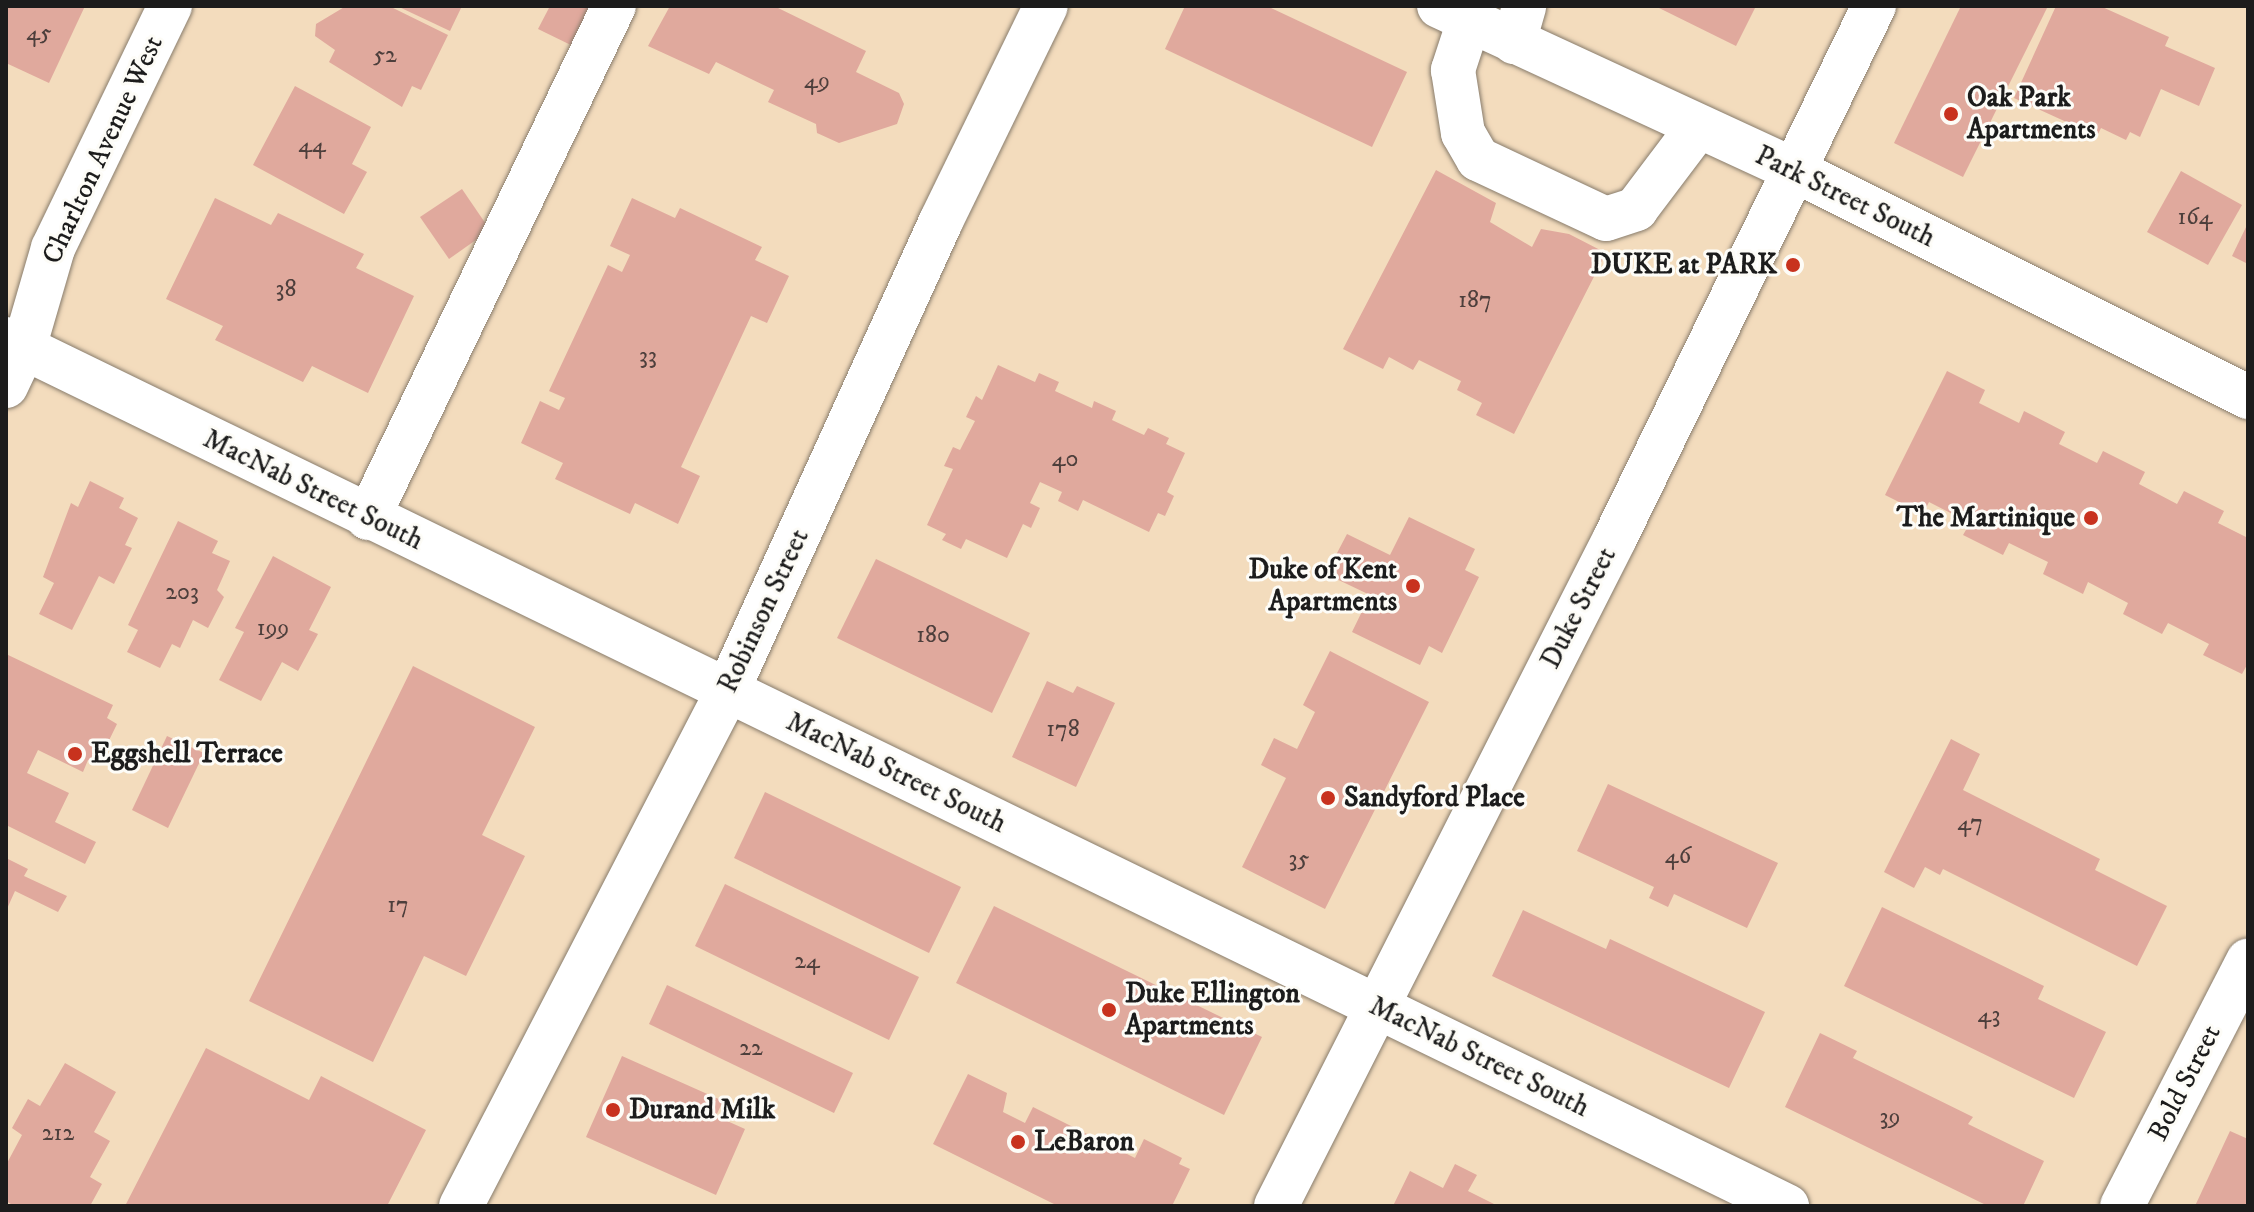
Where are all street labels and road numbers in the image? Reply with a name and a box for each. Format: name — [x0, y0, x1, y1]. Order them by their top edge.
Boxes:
street label: Charlton Avenue West — [35, 31, 171, 269]
street label: Park Street South — [1750, 139, 1940, 255]
street label: MacNab Street South — [198, 422, 428, 558]
street label: Robinson Street — [711, 524, 817, 698]
street label: Duke Street — [1534, 542, 1624, 674]
street label: MacNab Street South — [781, 705, 1011, 841]
street label: MacNab Street South — [1364, 989, 1594, 1125]
street label: Bold Street — [2141, 1019, 2229, 1147]

